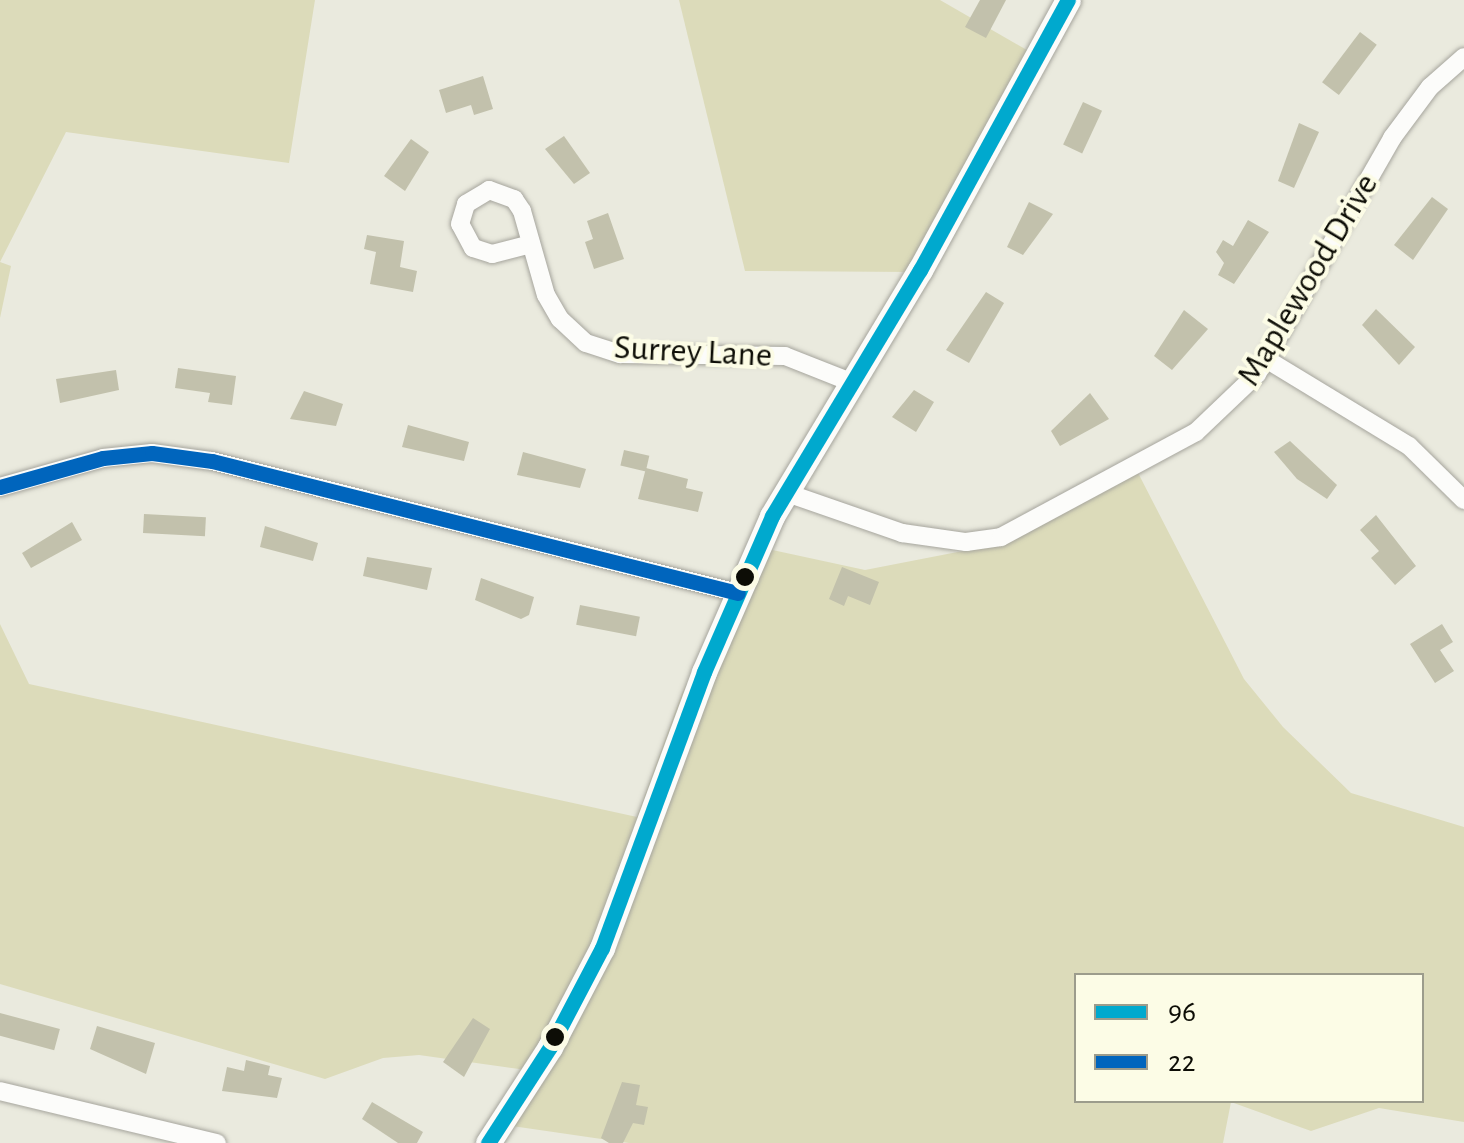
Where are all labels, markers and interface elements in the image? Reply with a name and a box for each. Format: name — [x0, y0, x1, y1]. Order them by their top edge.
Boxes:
street label: Maplewood Drive — [1228, 166, 1388, 394]
street label: Surrey Lane — [613, 327, 773, 377]
unlabelled marker — [735, 567, 755, 587]
legend — [1074, 973, 1424, 1103]
text: 96 — [1168, 997, 1196, 1027]
unlabelled marker — [545, 1027, 565, 1047]
text: 22 — [1168, 1047, 1195, 1077]

